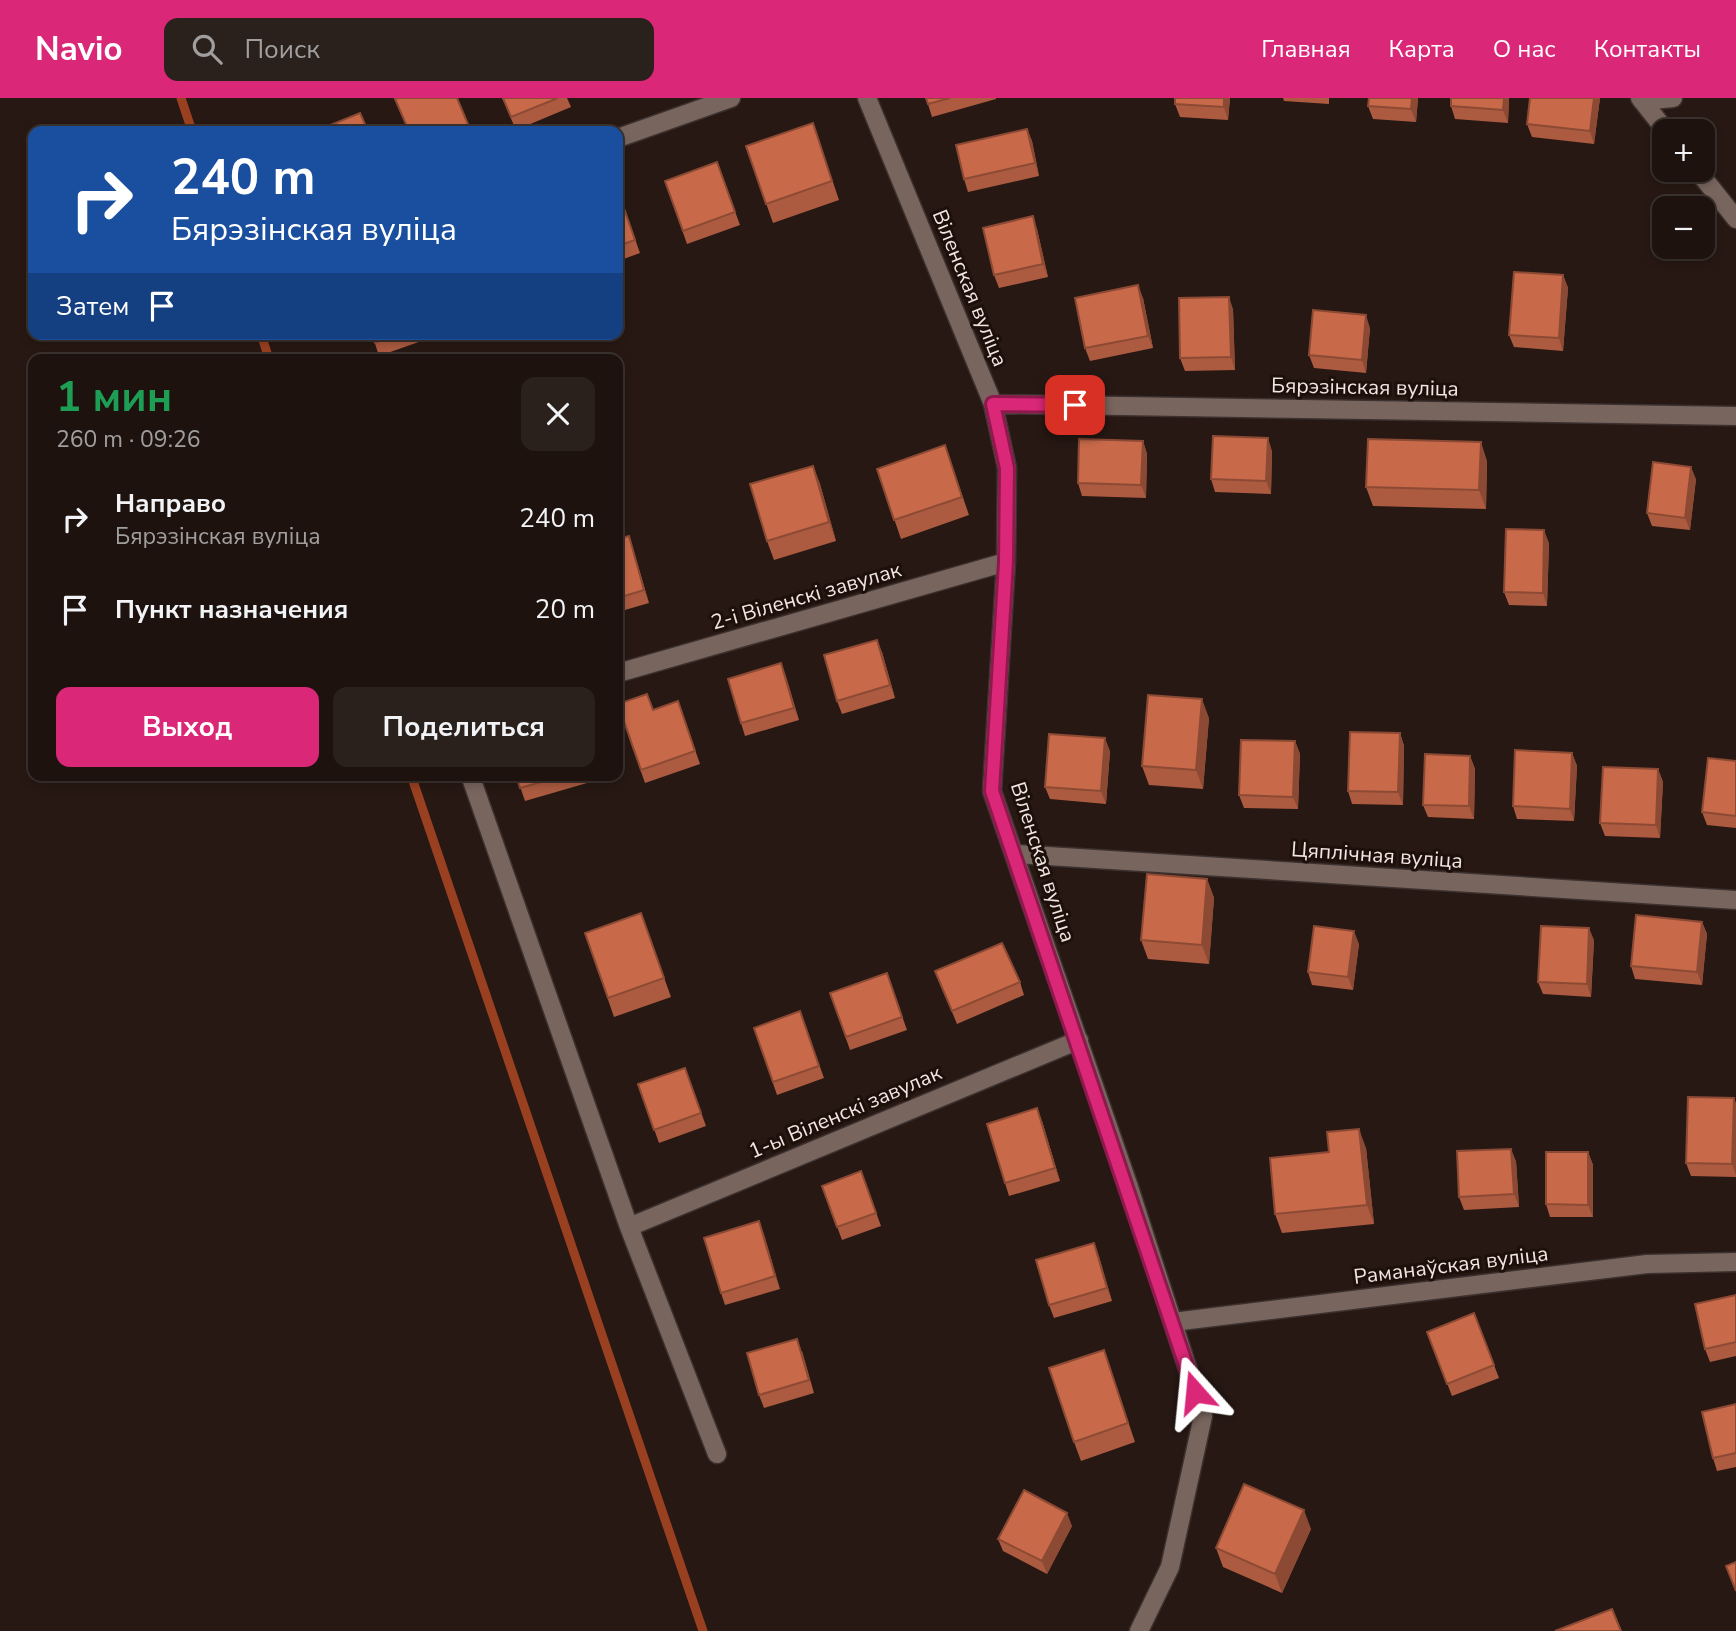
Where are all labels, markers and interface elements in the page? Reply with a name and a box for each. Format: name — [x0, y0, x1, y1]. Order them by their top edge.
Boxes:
search box — [164, 18, 654, 81]
text: Navio — [35, 27, 122, 72]
icon: search — [188, 30, 226, 68]
text: Поиск — [244, 32, 320, 67]
text: Главная — [1261, 33, 1351, 65]
text: Карта — [1389, 33, 1455, 65]
text: О нас — [1493, 33, 1556, 65]
text: Контакты — [1594, 33, 1701, 65]
map controls — [1652, 119, 1715, 259]
button: + — [1652, 119, 1715, 182]
text: 240 m — [171, 144, 315, 211]
icon: right — [56, 154, 147, 245]
button: − — [1652, 196, 1715, 259]
street label: Віленская вуліца — [926, 205, 1014, 371]
text: Бярэзінская вуліца — [171, 208, 457, 251]
icon: arrive — [143, 287, 181, 325]
text: Затем — [56, 289, 129, 324]
text: 1 мин — [56, 369, 172, 426]
street label: Бярэзінская вуліца — [1271, 371, 1459, 403]
pin — [1045, 375, 1105, 435]
button: close — [521, 377, 595, 451]
icon: arrive — [1056, 386, 1094, 424]
text: 260 m · 09:26 — [56, 424, 201, 455]
text: Направо — [115, 486, 226, 521]
icon: right — [56, 500, 94, 538]
text: 240 m — [519, 501, 595, 536]
text: Бярэзінская вуліца — [115, 521, 321, 552]
street label: 2-і Віленскі завулак — [708, 555, 905, 637]
icon: arrive — [56, 591, 94, 629]
text: Пункт назначения — [115, 592, 348, 627]
text: 20 m — [535, 592, 595, 627]
button: Выход — [56, 687, 319, 767]
button: Поделиться — [333, 687, 595, 767]
street label: Віленская вуліца — [1004, 778, 1082, 946]
street label: Цяплічная вуліца — [1290, 835, 1464, 875]
street label: 1-ы Віленскі завулак — [744, 1058, 947, 1165]
street label: Раманаўская вуліца — [1352, 1239, 1550, 1291]
position arrow — [1158, 1355, 1232, 1429]

